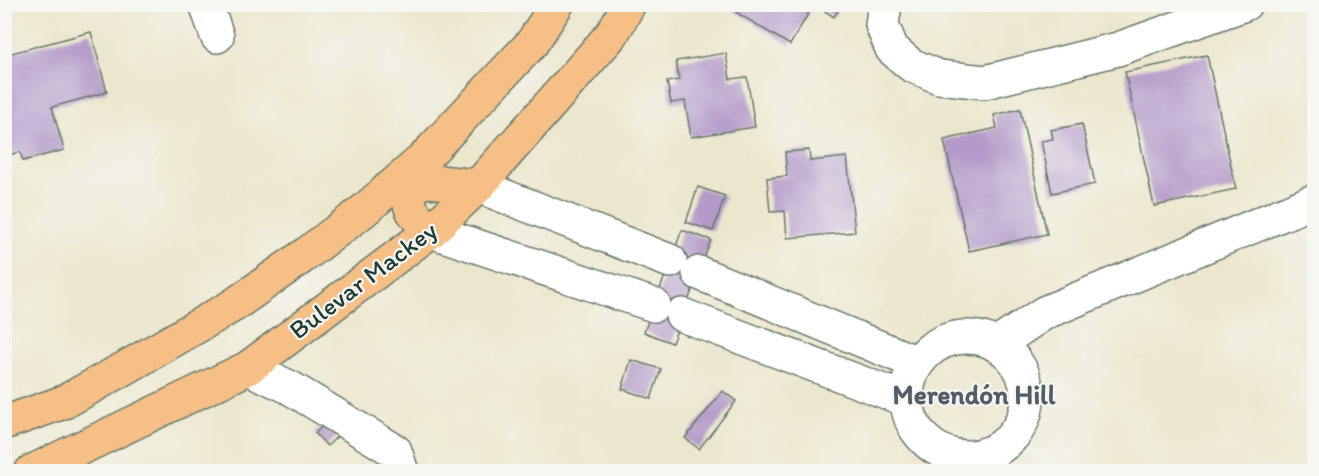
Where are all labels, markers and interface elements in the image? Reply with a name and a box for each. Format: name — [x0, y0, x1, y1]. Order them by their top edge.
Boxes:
street label: Bulevar Mackey — [283, 214, 443, 346]
district label: Merendón Hill — [893, 378, 1056, 411]

